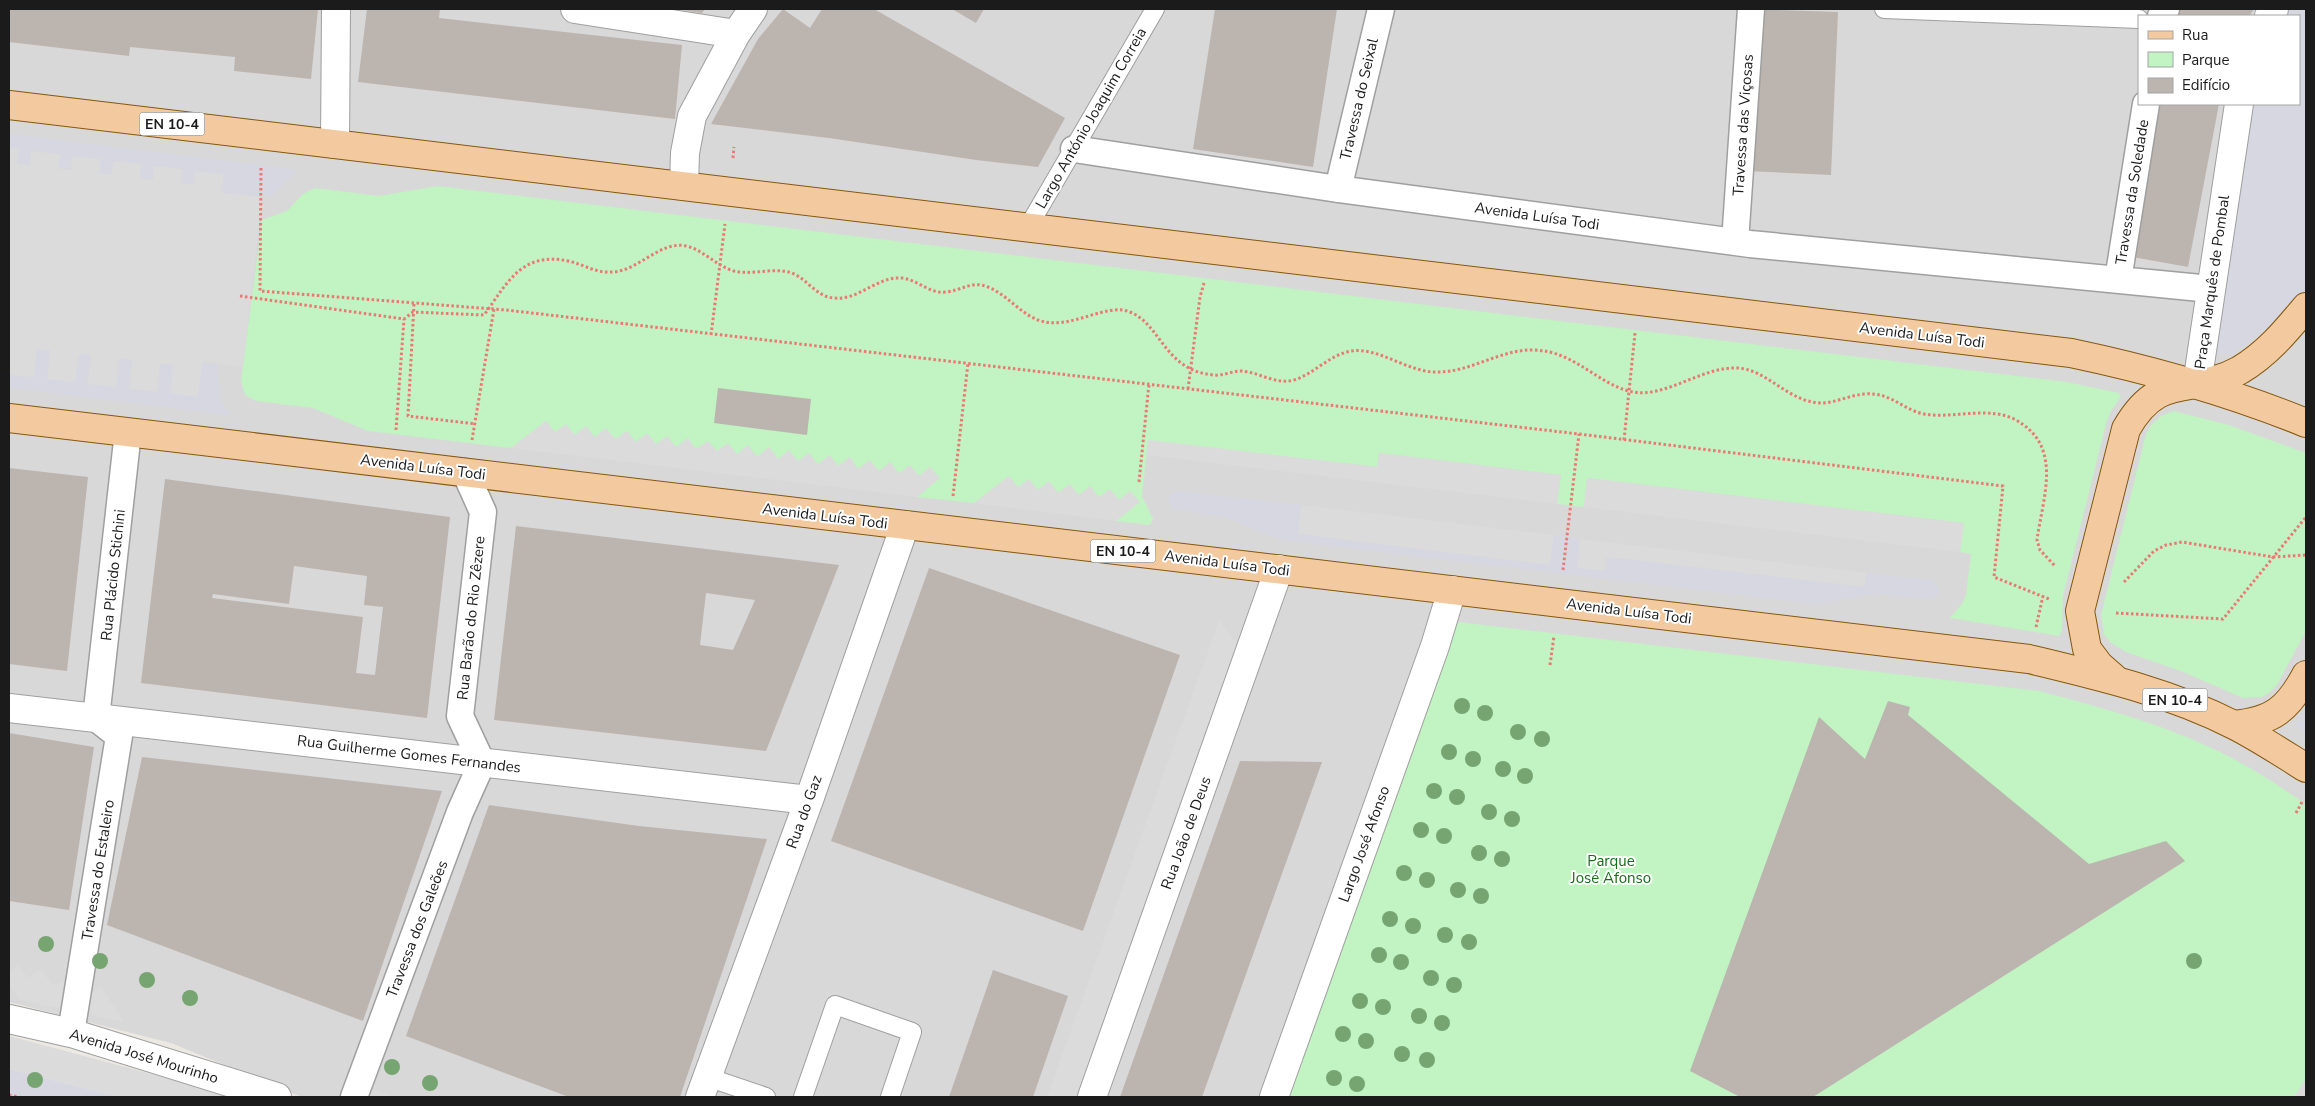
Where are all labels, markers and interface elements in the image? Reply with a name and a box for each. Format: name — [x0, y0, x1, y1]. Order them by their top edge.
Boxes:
legend — [2138, 15, 2300, 105]
street label: Largo António Joaquim Correia — [1031, 24, 1151, 212]
text: Rua — [2182, 25, 2208, 45]
street label: Travessa do Seixal — [1335, 35, 1383, 162]
text: Parque — [2182, 50, 2230, 70]
street label: Travessa das Viçosas — [1728, 53, 1758, 197]
text: Edifício — [2182, 75, 2230, 95]
road number: EN 10-4 — [140, 112, 204, 136]
street label: Travessa da Soledade — [2111, 118, 2153, 266]
street label: Praça Marquês de Pombal — [2190, 193, 2234, 370]
street label: Avenida Luísa Todi — [1473, 197, 1601, 235]
street label: Avenida Luísa Todi — [1858, 317, 1986, 353]
street label: Avenida Luísa Todi — [359, 449, 487, 485]
street label: Avenida Luísa Todi — [761, 498, 889, 534]
street label: Rua Plácido Stichini — [96, 508, 130, 642]
street label: Rua Barão do Rio Zêzere — [452, 535, 490, 701]
road number: EN 10-4 — [1090, 540, 1156, 562]
street label: Avenida Luísa Todi — [1163, 545, 1291, 581]
street label: Avenida Luísa Todi — [1565, 593, 1693, 629]
road number: EN 10-4 — [2142, 688, 2208, 712]
street label: Rua Guilherme Gomes Fernandes — [296, 730, 522, 778]
street label: Rua do Gaz — [781, 772, 827, 852]
street label: Rua João de Deus — [1156, 774, 1216, 892]
street label: Largo José Afonso — [1334, 783, 1394, 905]
street label: Travessa do Estaleiro — [77, 798, 119, 942]
park label: Parque José Afonso — [1570, 851, 1651, 888]
street label: Travessa dos Galeões — [382, 857, 452, 1001]
street label: Avenida José Mourinho — [67, 1024, 221, 1088]

